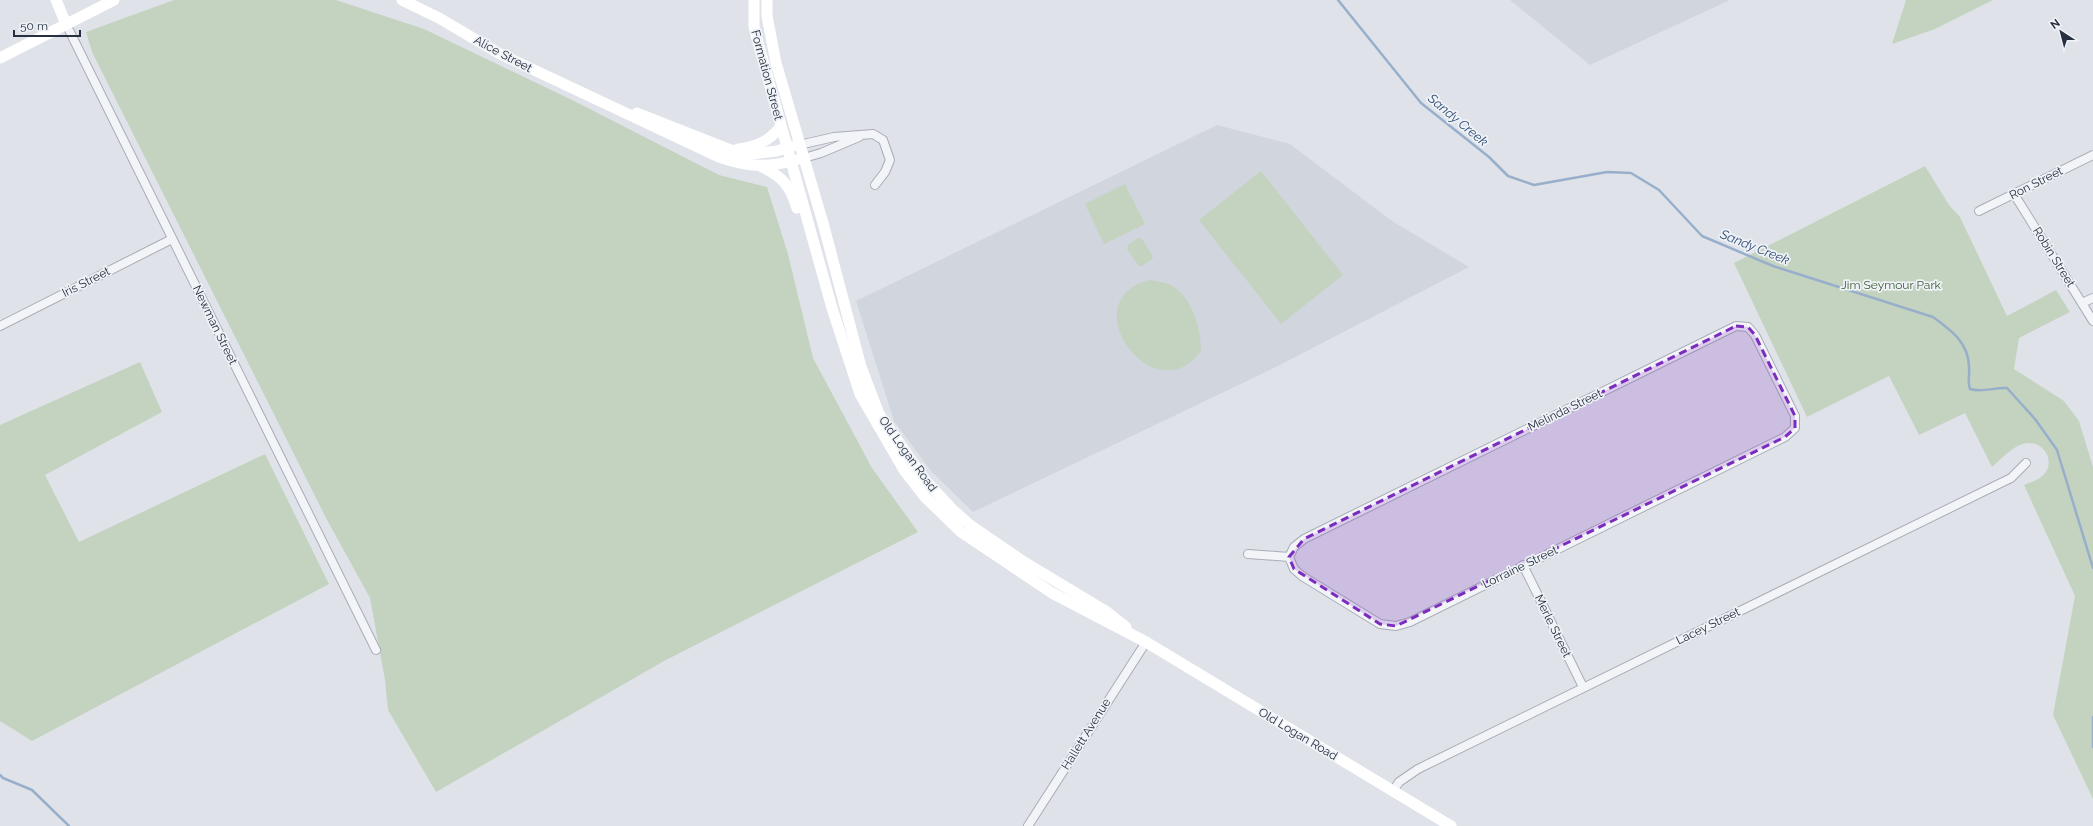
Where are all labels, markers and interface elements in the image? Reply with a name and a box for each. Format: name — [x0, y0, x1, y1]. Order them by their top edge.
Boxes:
scale bar — [14, 12, 80, 38]
north arrow — [2041, 12, 2081, 52]
text: N — [2048, 17, 2063, 32]
text: 50 m — [20, 19, 48, 33]
street label: Formation Street — [748, 28, 786, 122]
street label: Alice Street — [472, 33, 534, 75]
water label: Sandy Creek — [1424, 90, 1491, 149]
street label: Ron Street — [2007, 164, 2065, 202]
street label: Robin Street — [2030, 224, 2078, 290]
water label: Sandy Creek — [1717, 226, 1792, 268]
street label: Iris Street — [60, 264, 112, 300]
park label: Jim Seymour Park — [1841, 278, 1942, 292]
street label: Newman Street — [190, 283, 240, 367]
street label: Melinda Street — [1526, 386, 1604, 434]
street label: Old Logan Road — [876, 414, 940, 494]
street label: Lorraine Street — [1480, 543, 1560, 591]
street label: Merle Street — [1532, 592, 1574, 660]
street label: Lacey Street — [1674, 604, 1742, 648]
street label: Hallett Avenue — [1058, 696, 1114, 772]
street label: Old Logan Road — [1256, 705, 1340, 763]

